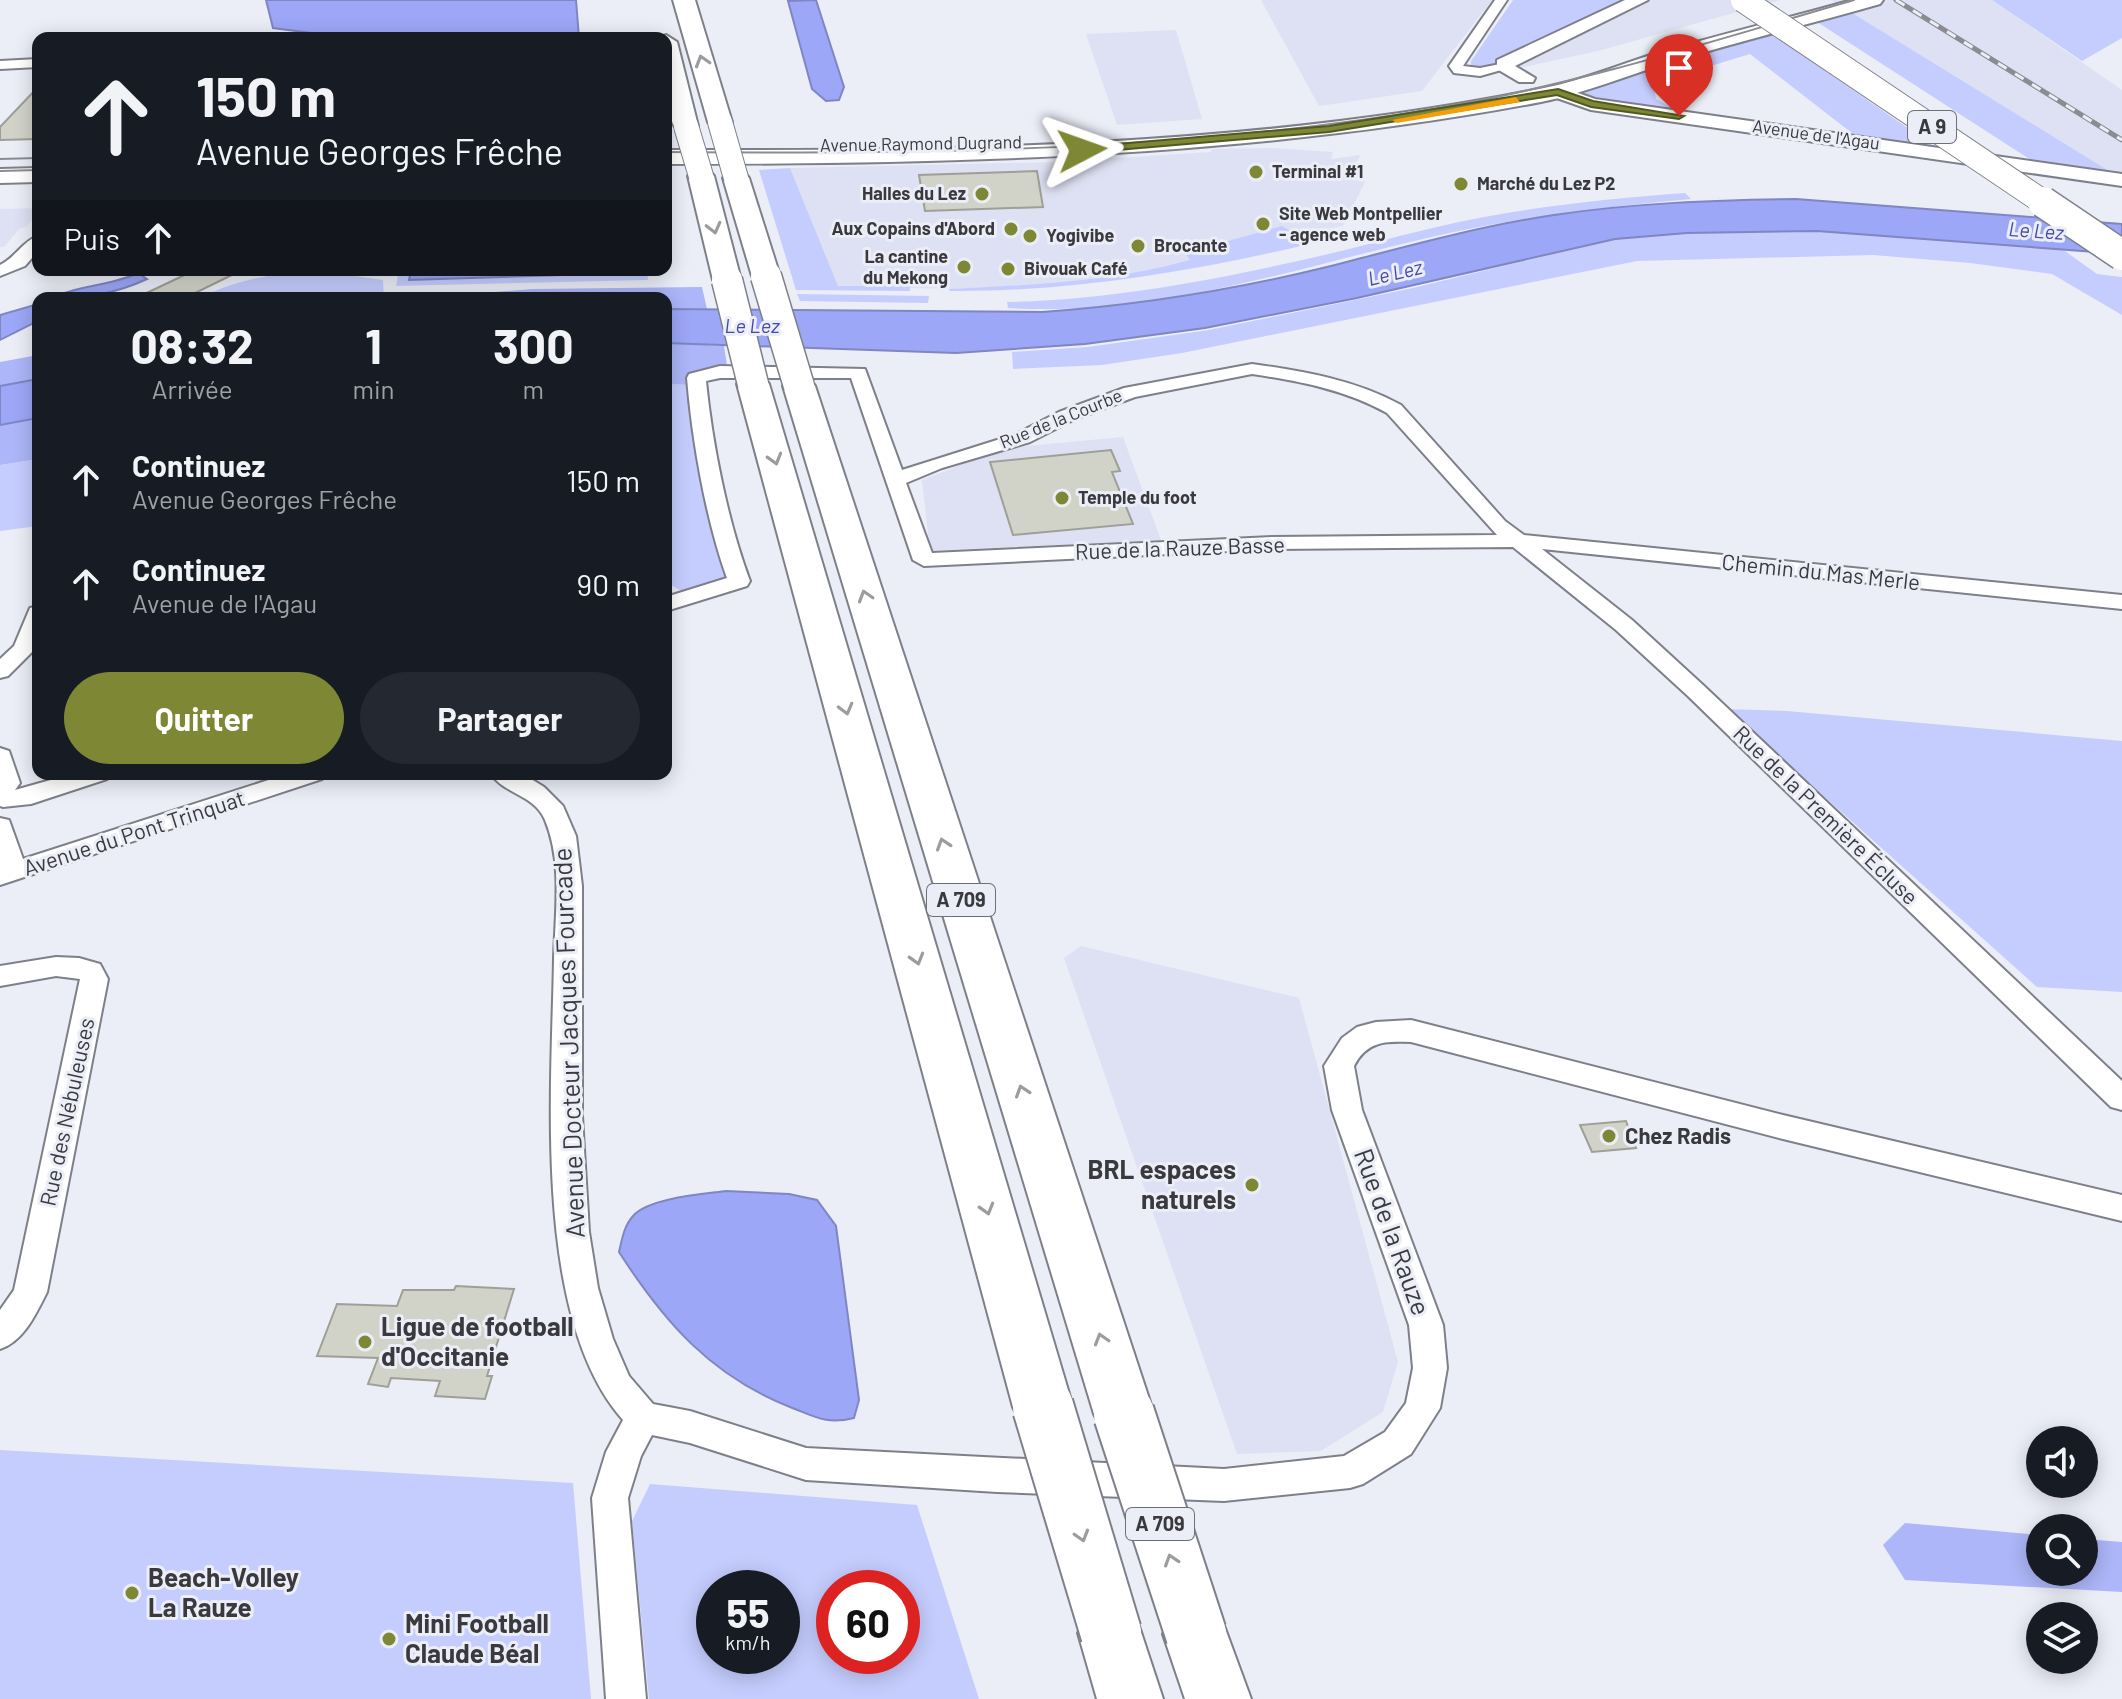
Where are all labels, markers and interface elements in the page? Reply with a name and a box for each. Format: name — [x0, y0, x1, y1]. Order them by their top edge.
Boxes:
pin — [1645, 34, 1713, 116]
icon: arrive — [1657, 46, 1701, 90]
one-way arrow — [695, 55, 711, 68]
text: 150 m — [196, 61, 336, 128]
icon: ahead — [64, 64, 168, 168]
position arrow — [1040, 108, 1124, 192]
road number: A 9 — [1908, 111, 1956, 143]
street label: Avenue de l'Agau — [1751, 114, 1881, 154]
text: Avenue Georges Frêche — [196, 129, 563, 172]
street label: Avenue Raymond Dugrand — [820, 130, 1022, 156]
place label: Terminal #1 — [1272, 160, 1363, 182]
marker: Terminal #1 — [1247, 163, 1265, 181]
place label: Marché du Lez P2 — [1477, 172, 1615, 194]
marker: Marché du Lez P2 — [1452, 175, 1470, 193]
place label: Halles du Lez — [862, 182, 966, 204]
marker: Halles du Lez — [973, 185, 991, 203]
place label: Site Web Montpellier - agence web — [1279, 202, 1443, 245]
marker: Site Web Montpellier - agence web — [1254, 215, 1272, 233]
icon: ahead — [136, 216, 180, 260]
water label: Le Lez — [2008, 216, 2065, 244]
place label: Aux Copains d'Abord — [831, 217, 995, 239]
text: Puis — [64, 220, 120, 256]
one-way arrow — [704, 220, 721, 234]
marker: Aux Copains d'Abord — [1002, 220, 1020, 238]
place label: Yogivibe — [1046, 224, 1114, 246]
marker: Yogivibe — [1021, 227, 1039, 245]
place label: Brocante — [1154, 234, 1228, 256]
marker: Brocante — [1129, 237, 1147, 255]
place label: La cantine du Mekong — [863, 245, 948, 288]
water label: Le Lez — [1365, 254, 1425, 290]
place label: Bivouak Café — [1024, 257, 1128, 279]
marker: La cantine du Mekong — [955, 258, 973, 276]
marker: Bivouak Café — [999, 260, 1017, 278]
water label: Le Lez — [724, 313, 780, 337]
text: 08:32 — [130, 316, 254, 374]
text: 1 — [365, 316, 382, 374]
text: 300 — [493, 316, 574, 374]
text: Arrivée — [152, 373, 233, 404]
text: min — [352, 373, 395, 404]
text: m — [523, 373, 544, 404]
street label: Rue de la Courbe — [996, 384, 1125, 453]
text: Continuez — [132, 447, 265, 483]
one-way arrow — [766, 452, 782, 465]
icon: ahead — [64, 458, 108, 502]
text: 150 m — [566, 462, 640, 498]
text: Avenue Georges Frêche — [132, 483, 397, 514]
place label: Temple du foot — [1078, 486, 1197, 508]
marker: Temple du foot — [1053, 489, 1071, 507]
street label: Rue de la Rauze Basse — [1075, 530, 1285, 564]
street label: Chemin du Mas Merle — [1721, 548, 1922, 594]
text: Continuez — [132, 551, 265, 587]
icon: ahead — [64, 562, 108, 606]
text: 90 m — [577, 566, 640, 602]
text: Avenue de l'Agau — [132, 587, 317, 618]
one-way arrow — [858, 589, 874, 603]
button: Quitter — [64, 672, 344, 764]
button: Partager — [360, 672, 640, 764]
one-way arrow — [837, 702, 853, 716]
street label: Rue de la Première Écluse — [1729, 719, 1924, 909]
street label: Avenue du Pont Trinquat — [20, 784, 248, 880]
one-way arrow — [936, 837, 952, 851]
street label: Avenue Docteur Jacques Fourcade — [545, 847, 590, 1239]
road number: A 709 — [927, 884, 995, 916]
one-way arrow — [907, 952, 924, 966]
street label: Rue des Nébuleuses — [33, 1015, 99, 1208]
one-way arrow — [1015, 1085, 1031, 1099]
place label: Chez Radis — [1625, 1122, 1731, 1148]
marker: Chez Radis — [1600, 1127, 1618, 1145]
street label: Rue de la Rauze — [1349, 1144, 1438, 1319]
place label: BRL espaces naturels — [1087, 1153, 1236, 1214]
marker: BRL espaces naturels — [1243, 1176, 1261, 1194]
one-way arrow — [978, 1202, 995, 1216]
place label: Ligue de football d'Occitanie — [381, 1310, 574, 1371]
marker: Ligue de football d'Occitanie — [356, 1333, 374, 1351]
one-way arrow — [1094, 1333, 1110, 1347]
map controls — [2026, 1426, 2098, 1674]
button: sound — [2026, 1426, 2098, 1498]
road number: A 709 — [1126, 1508, 1194, 1540]
button: search — [2026, 1514, 2098, 1586]
one-way arrow — [1073, 1528, 1089, 1542]
one-way arrow — [1165, 1554, 1181, 1568]
place label: Beach-Volley La Rauze — [148, 1561, 299, 1622]
speed limit sign: 60 — [816, 1570, 920, 1674]
marker: Beach-Volley La Rauze — [123, 1584, 141, 1602]
text: 55 — [726, 1588, 770, 1636]
button: layers — [2026, 1602, 2098, 1674]
place label: Mini Football Claude Béal — [405, 1607, 549, 1668]
marker: Mini Football Claude Béal — [380, 1630, 398, 1648]
text: km/h — [725, 1630, 771, 1654]

